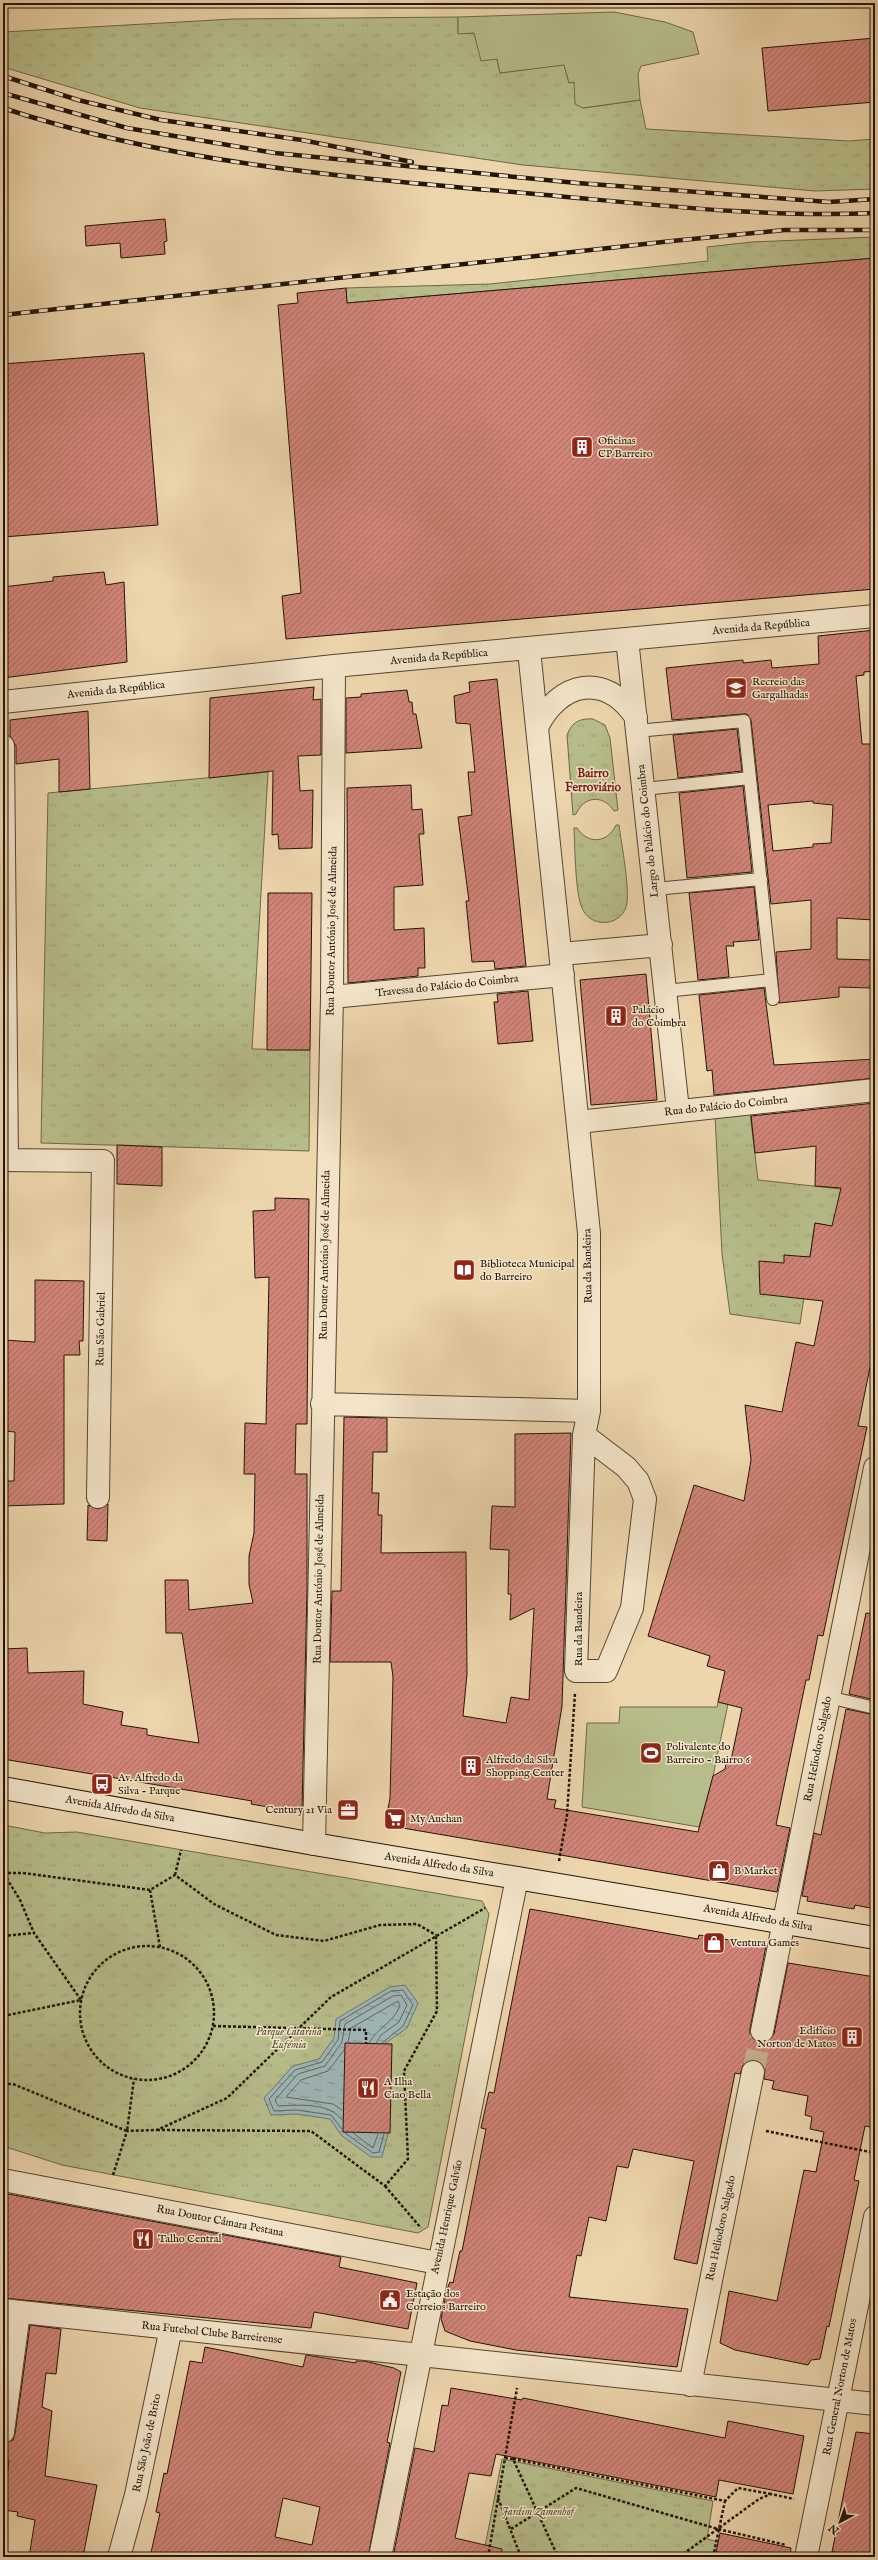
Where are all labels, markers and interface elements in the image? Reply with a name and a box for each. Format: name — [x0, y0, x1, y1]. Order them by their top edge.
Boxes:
building icon: Oficinas CP Barreiro — [569, 434, 595, 460]
place label: Oficinas CP Barreiro — [598, 434, 653, 461]
street label: Avenida da República — [711, 616, 811, 638]
street label: Avenida da República — [389, 646, 489, 668]
school or university icon: Recreio das Gargalhadas — [723, 675, 749, 701]
place label: Recreio das Gargalhadas — [752, 675, 808, 702]
street label: Avenida da República — [66, 678, 166, 702]
street label: Largo do Palácio do Coimbra — [634, 763, 662, 898]
district label: Bairro Ferroviário — [565, 766, 622, 795]
street label: Rua Doutor António José de Almeida — [324, 846, 340, 1016]
street label: Travessa do Palácio do Coimbra — [375, 972, 519, 1000]
building icon: Palácio do Coimbra — [603, 1003, 629, 1029]
place label: Palácio do Coimbra — [632, 1003, 686, 1030]
street label: Rua do Palácio do Coimbra — [664, 1093, 789, 1119]
street label: Rua Doutor António José de Almeida — [317, 1170, 333, 1340]
street label: Rua da Bandeira — [580, 1228, 596, 1303]
library icon: Biblioteca Municipal do Barreiro — [451, 1257, 477, 1283]
place label: Biblioteca Municipal do Barreiro — [480, 1257, 575, 1284]
street label: Rua São Gabriel — [93, 1292, 109, 1366]
street label: Rua Doutor António José de Almeida — [311, 1494, 327, 1664]
street label: Rua da Bandeira — [572, 1591, 586, 1666]
street label: Rua Heliodoro Salgado — [801, 1695, 835, 1803]
sports icon: Polivalente do Barreiro - Bairro 6 — [638, 1740, 664, 1766]
place label: Polivalente do Barreiro - Bairro 6 — [666, 1740, 750, 1767]
building icon: Alfredo da Silva Shopping Center — [458, 1753, 484, 1779]
place label: Alfredo da Silva Shopping Center — [485, 1753, 564, 1780]
bus stop icon: Av. Alfredo da Silva - Parque — [89, 1771, 115, 1797]
place label: Av. Alfredo da Silva - Parque — [117, 1771, 183, 1798]
street label: Avenida Alfredo da Silva — [63, 1792, 176, 1826]
office icon: Century 21 Via — [335, 1797, 361, 1823]
place label: Century 21 Via — [265, 1803, 332, 1817]
supermarket icon: My Auchan — [382, 1806, 408, 1832]
place label: My Auchan — [410, 1812, 462, 1826]
street label: Avenida Alfredo da Silva — [382, 1849, 495, 1881]
shop icon: B Market — [706, 1858, 732, 1884]
place label: B Market — [734, 1864, 778, 1878]
street label: Avenida Alfredo da Silva — [701, 1901, 814, 1935]
shop icon: Ventura Games — [701, 1930, 727, 1956]
place label: Ventura Games — [729, 1936, 799, 1950]
place label: Edifício Norton de Matos — [757, 2024, 836, 2051]
building icon: Edifício Norton de Matos — [839, 2024, 865, 2050]
park label: Parque Catarina Eufémia — [256, 2025, 322, 2052]
restaurant icon: A Ilha Ciao Bella — [355, 2075, 381, 2101]
place label: A Ilha Ciao Bella — [383, 2075, 431, 2102]
street label: Avenida Henrique Galvão — [428, 2159, 466, 2276]
street label: Rua Heliodoro Salgado — [703, 2174, 739, 2282]
street label: Rua Doutor Câmara Pestana — [155, 2202, 285, 2240]
restaurant icon: Talho Central — [130, 2226, 156, 2252]
place label: Talho Central — [158, 2232, 221, 2246]
public building icon: Estação dos Correios Barreiro — [377, 2287, 403, 2313]
place label: Estação dos Correios Barreiro — [406, 2287, 486, 2314]
street label: Rua General Norton de Matos — [820, 2317, 860, 2457]
street label: Rua Futebol Clube Barreirense — [141, 2319, 283, 2347]
street label: Rua São João de Brito — [130, 2392, 164, 2494]
north arrow — [820, 2502, 860, 2542]
park label: Jardim Zamenhof — [502, 2505, 577, 2520]
text: N — [826, 2520, 843, 2538]

